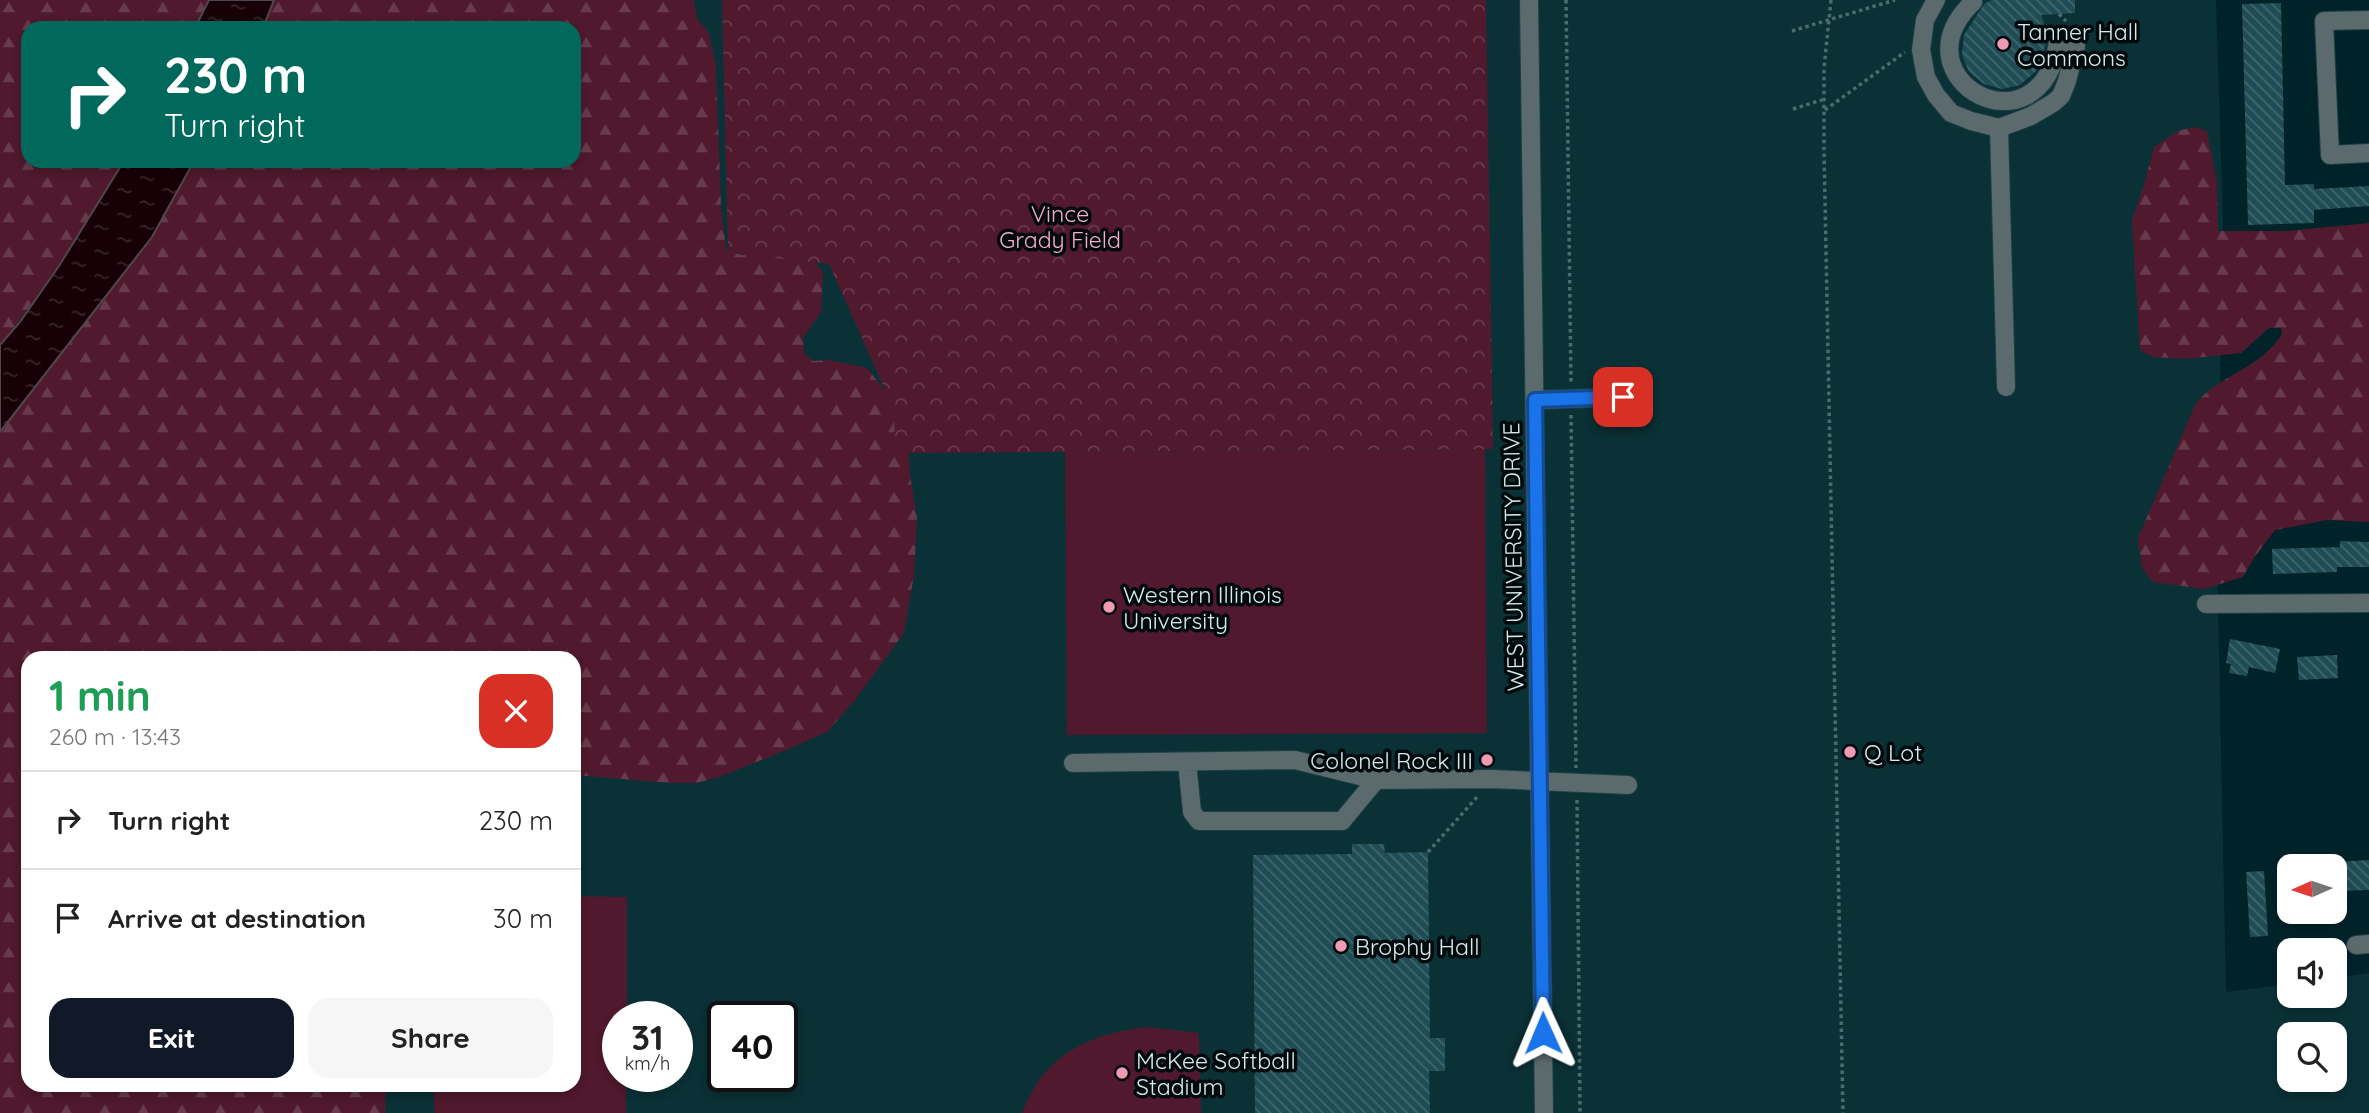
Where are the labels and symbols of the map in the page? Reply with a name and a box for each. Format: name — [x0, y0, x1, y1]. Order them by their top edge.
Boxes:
place label: Tanner Hall Commons — [2017, 17, 2138, 72]
marker: Tanner Hall Commons — [1995, 36, 2011, 52]
park label: Vince Grady Field — [999, 199, 1121, 254]
pin — [1593, 367, 1653, 427]
street label: WEST UNIVERSITY DRIVE — [1496, 422, 1530, 692]
place label: Western Illinois University — [1123, 580, 1282, 635]
marker: Western Illinois University — [1101, 599, 1117, 615]
place label: Q Lot — [1864, 738, 1922, 767]
marker: Q Lot — [1842, 744, 1858, 760]
place label: Colonel Rock III — [1310, 746, 1473, 775]
marker: Colonel Rock III — [1479, 752, 1495, 768]
north arrow — [2277, 854, 2347, 924]
place label: Brophy Hall — [1355, 932, 1480, 961]
marker: Brophy Hall — [1333, 938, 1349, 954]
position arrow — [1506, 996, 1580, 1070]
speed limit sign: 40 — [707, 1001, 798, 1092]
place label: McKee Softball Stadium — [1136, 1046, 1296, 1101]
marker: McKee Softball Stadium — [1114, 1065, 1130, 1081]

